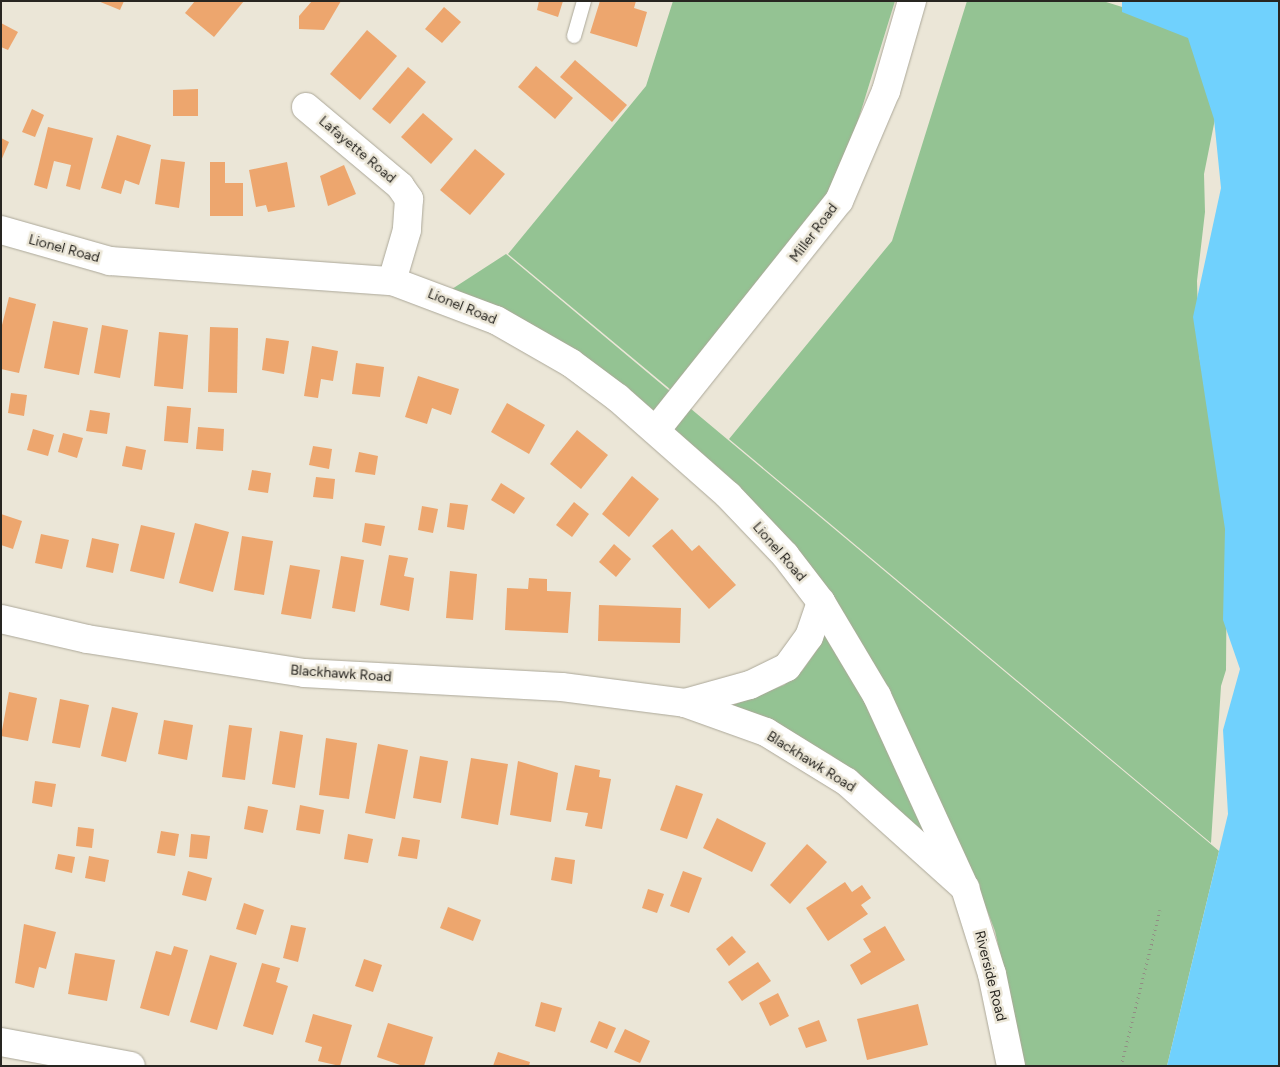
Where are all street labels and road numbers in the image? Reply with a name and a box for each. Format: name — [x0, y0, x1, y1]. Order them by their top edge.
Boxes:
street label: Lafayette Road — [315, 113, 399, 187]
street label: Miller Road — [786, 200, 842, 266]
street label: Lionel Road — [27, 231, 101, 267]
street label: Lionel Road — [425, 286, 499, 328]
street label: Lionel Road — [749, 519, 809, 585]
street label: Blackhawk Road — [290, 662, 392, 686]
street label: Blackhawk Road — [764, 728, 858, 796]
street label: Riverside Road — [971, 929, 1009, 1023]

